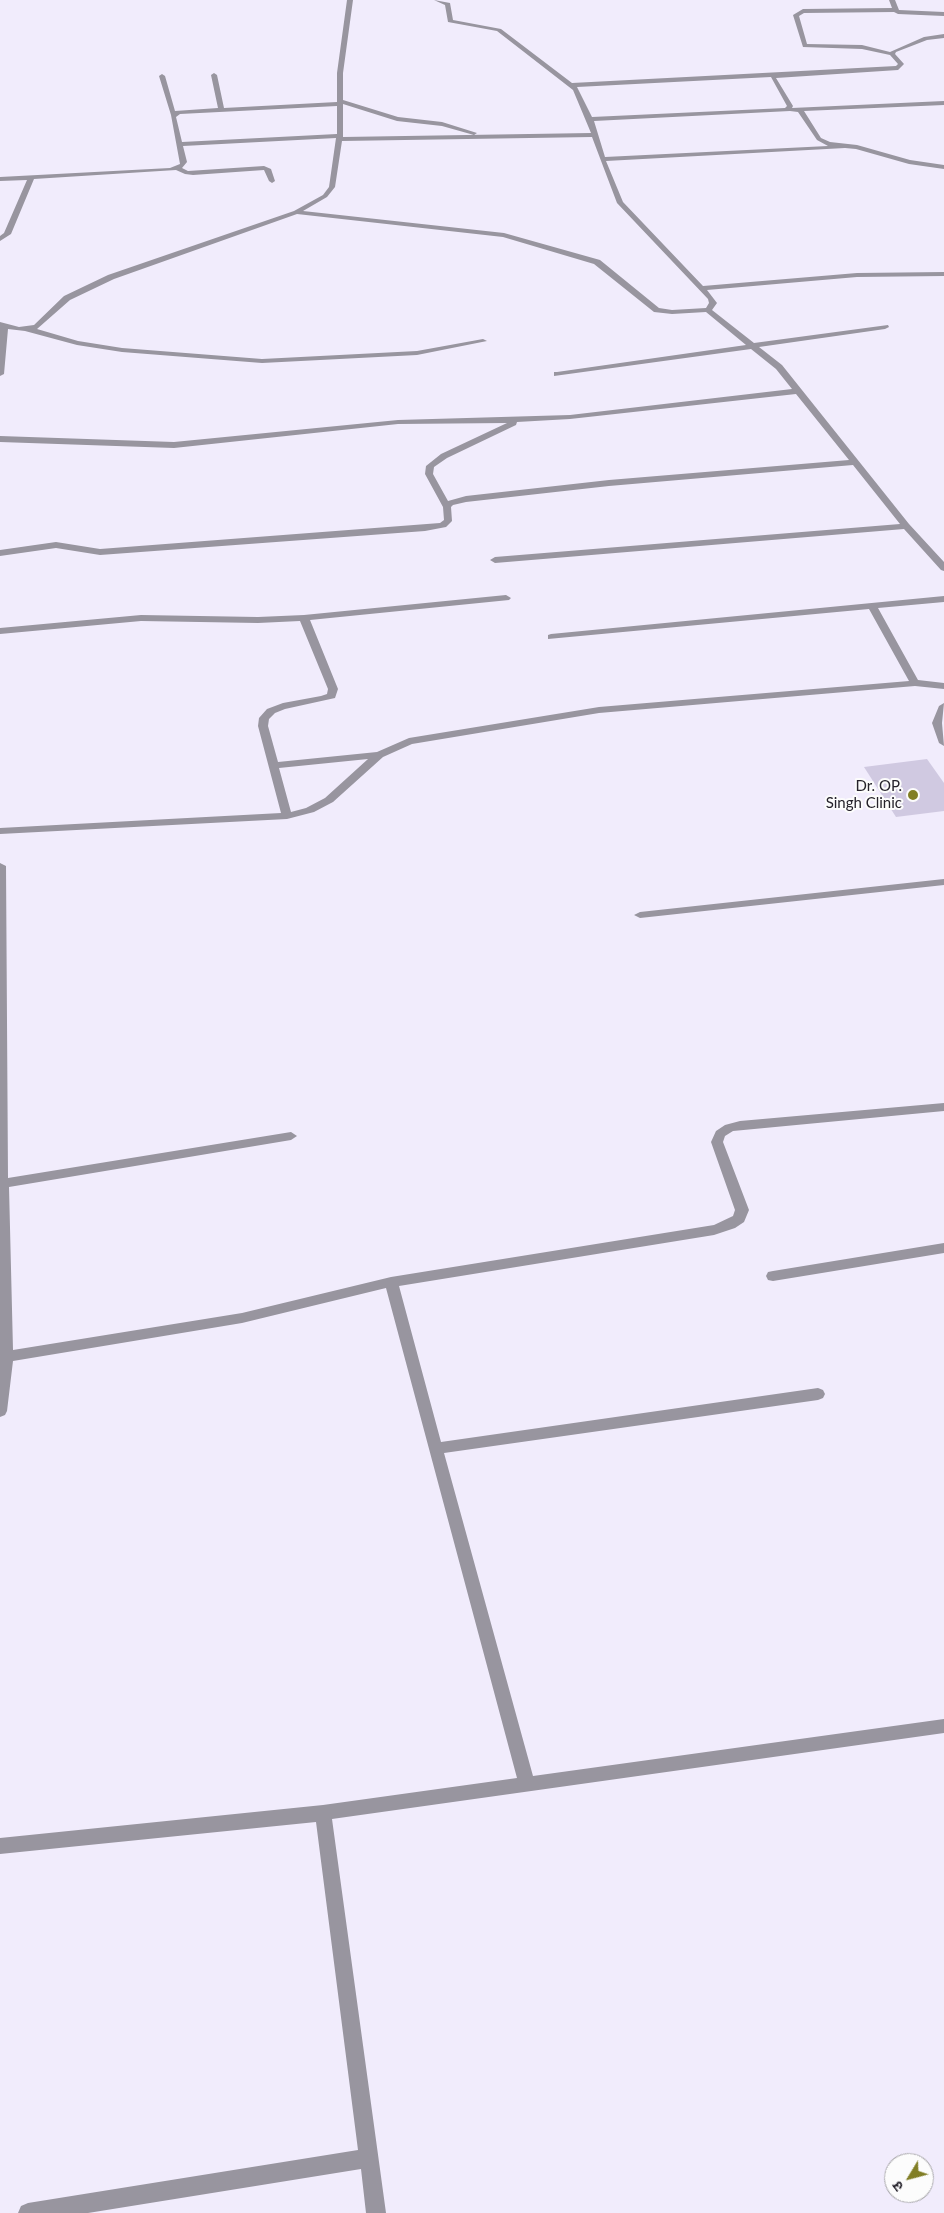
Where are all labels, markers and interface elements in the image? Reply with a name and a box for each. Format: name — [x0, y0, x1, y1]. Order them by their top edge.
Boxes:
place label: Dr. OP. Singh Clinic — [826, 777, 902, 812]
marker: Dr. OP. Singh Clinic — [906, 788, 920, 802]
north arrow — [884, 2153, 934, 2203]
text: उ — [888, 2178, 907, 2195]

